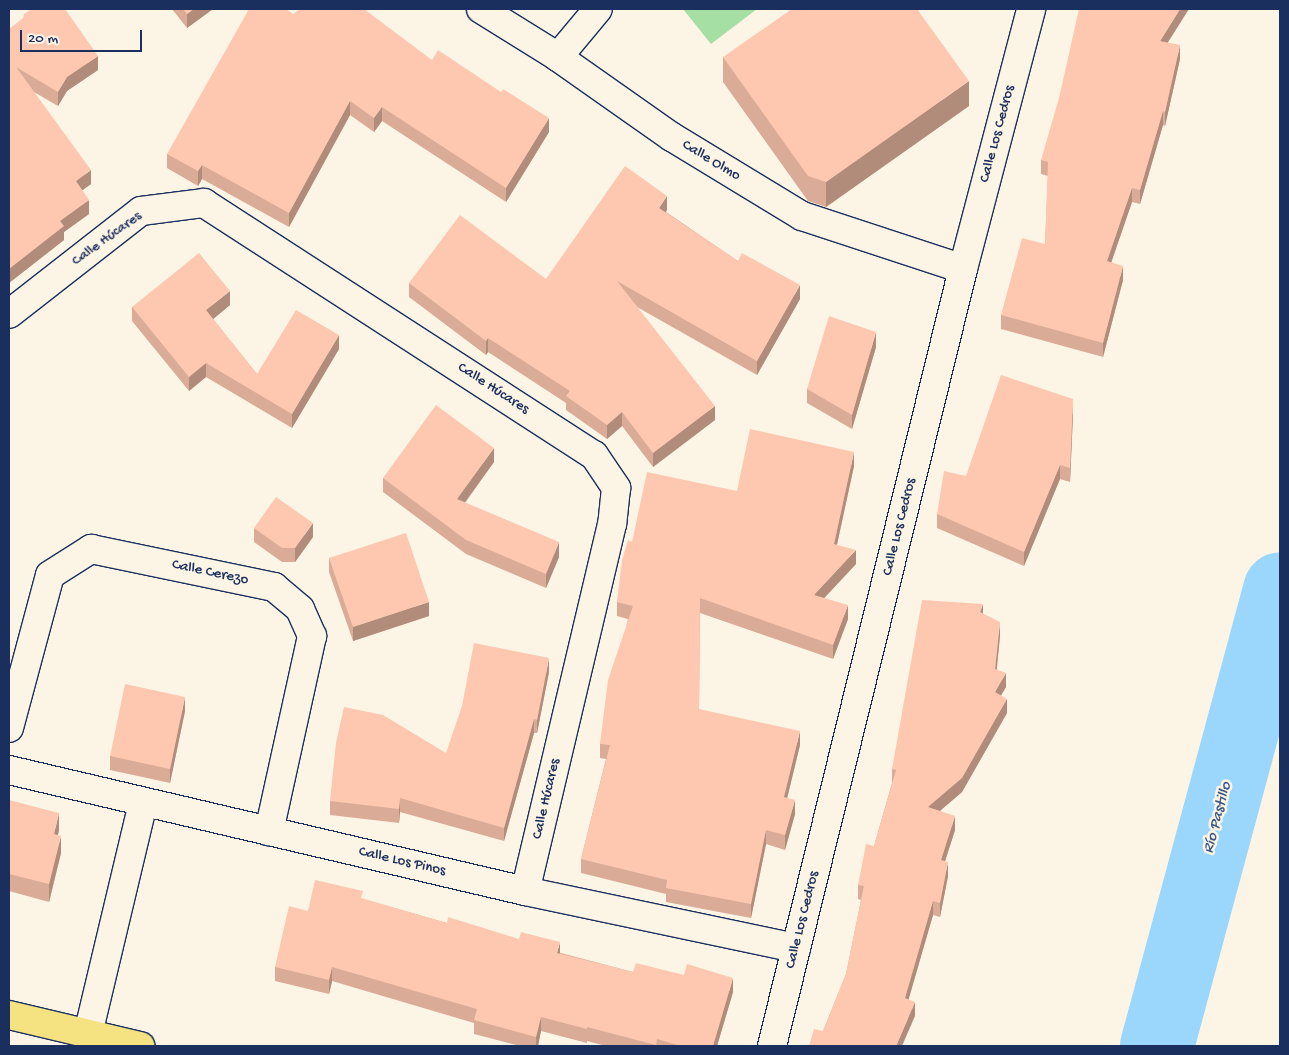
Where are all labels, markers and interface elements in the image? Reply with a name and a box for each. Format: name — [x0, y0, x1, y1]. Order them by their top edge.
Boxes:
scale bar — [22, 20, 145, 52]
text: 20 m — [28, 30, 58, 48]
street label: Calle Los Cedros — [976, 83, 1020, 185]
street label: Calle Olmo — [678, 137, 744, 185]
street label: Calle Húcares — [69, 208, 145, 270]
street label: Calle Húcares — [454, 359, 532, 419]
street label: Calle Los Cedros — [879, 476, 921, 578]
street label: Calle Cerezo — [170, 556, 250, 590]
street label: Calle Húcares — [529, 757, 565, 841]
water label: Río Pastillo — [1200, 780, 1238, 856]
street label: Calle Los Pinos — [357, 843, 447, 881]
street label: Calle Los Cedros — [782, 869, 824, 971]

